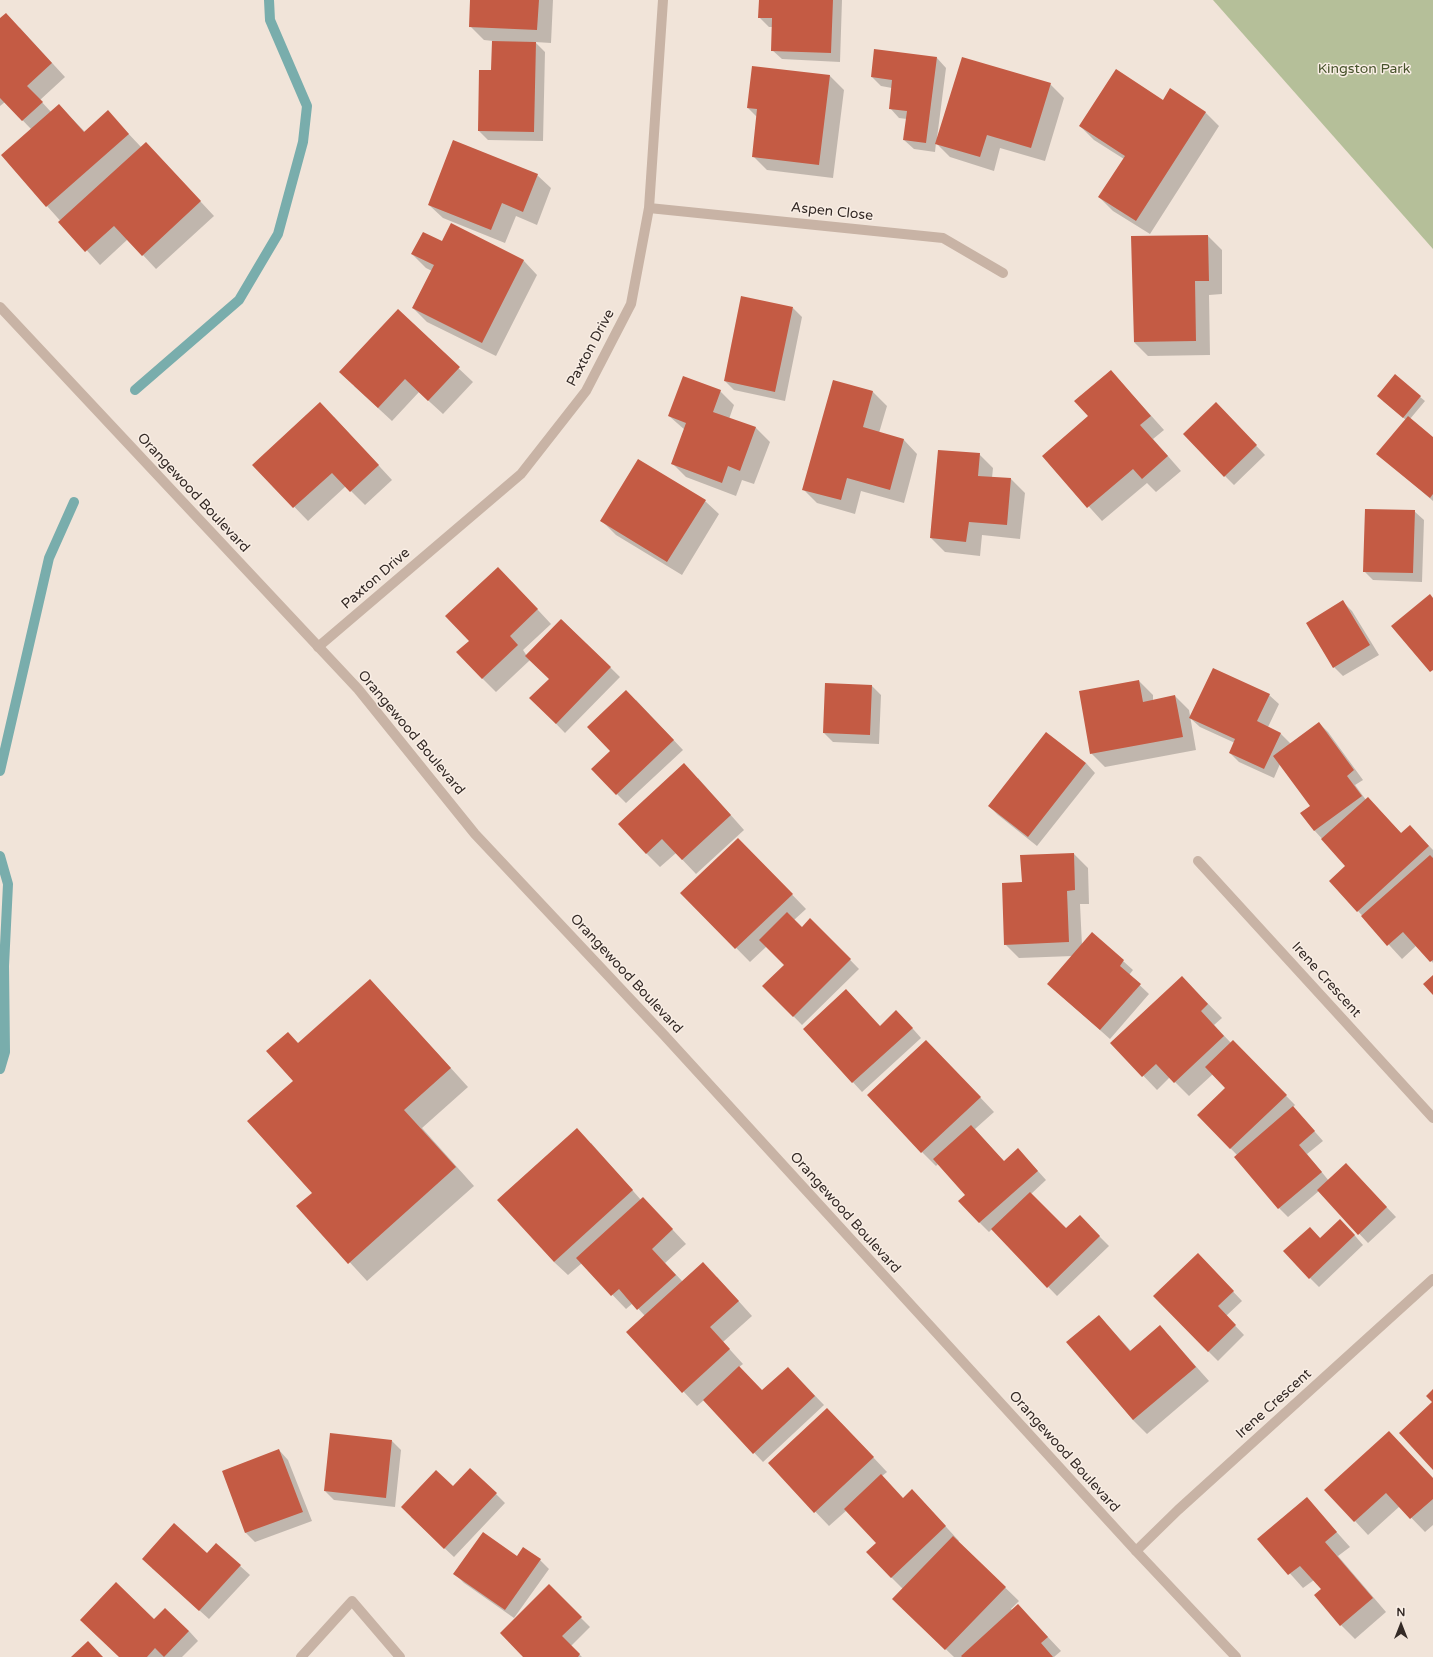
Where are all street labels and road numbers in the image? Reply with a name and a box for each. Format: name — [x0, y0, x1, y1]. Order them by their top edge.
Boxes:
street label: Aspen Close — [790, 199, 874, 225]
street label: Paxton Drive — [564, 307, 618, 389]
street label: Orangewood Boulevard — [133, 430, 253, 556]
street label: Paxton Drive — [338, 545, 414, 613]
street label: Orangewood Boulevard — [354, 667, 468, 799]
street label: Orangewood Boulevard — [566, 911, 686, 1037]
street label: Irene Crescent — [1288, 939, 1364, 1021]
street label: Orangewood Boulevard — [786, 1149, 904, 1277]
street label: Irene Crescent — [1233, 1366, 1315, 1442]
street label: Orangewood Boulevard — [1005, 1388, 1123, 1516]

